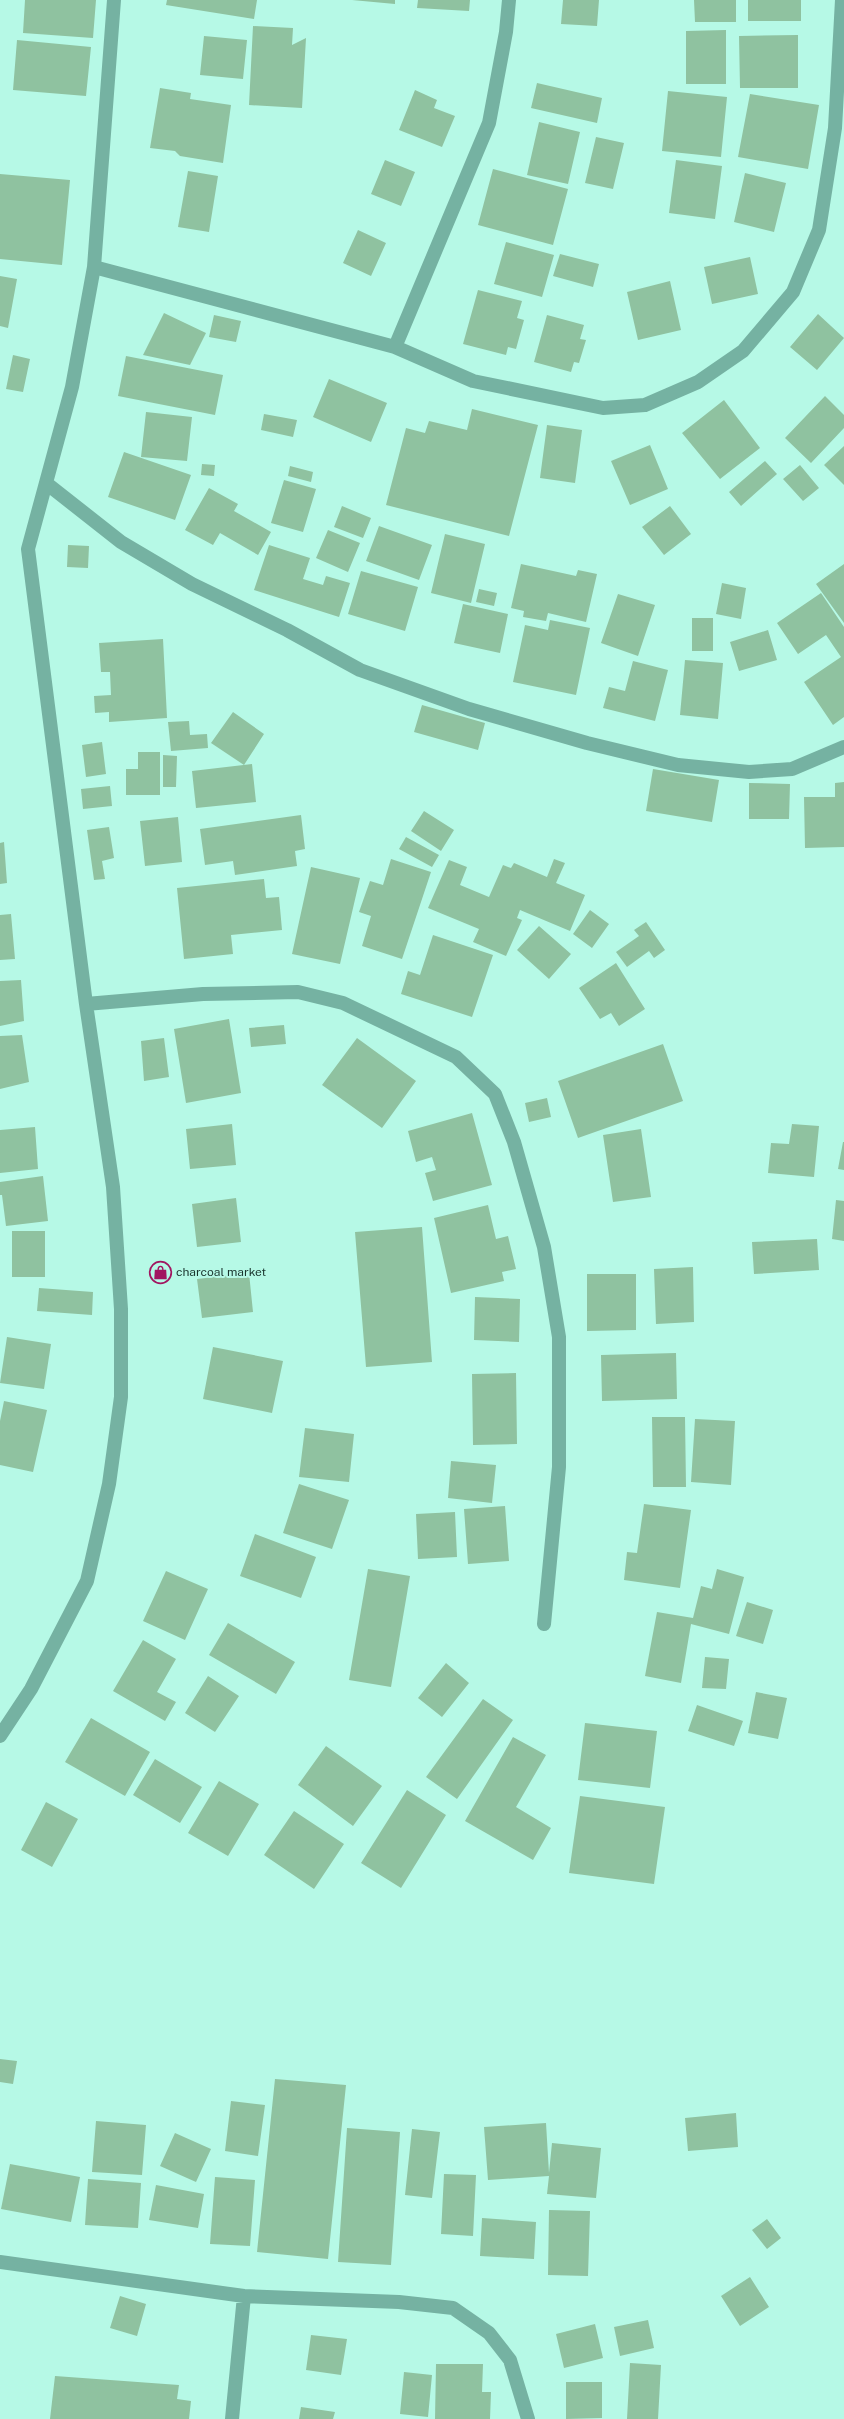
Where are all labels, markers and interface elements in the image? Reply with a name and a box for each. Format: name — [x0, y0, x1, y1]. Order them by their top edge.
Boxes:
shop icon: charcoal market — [148, 1260, 172, 1284]
place label: charcoal market — [176, 1265, 267, 1279]

